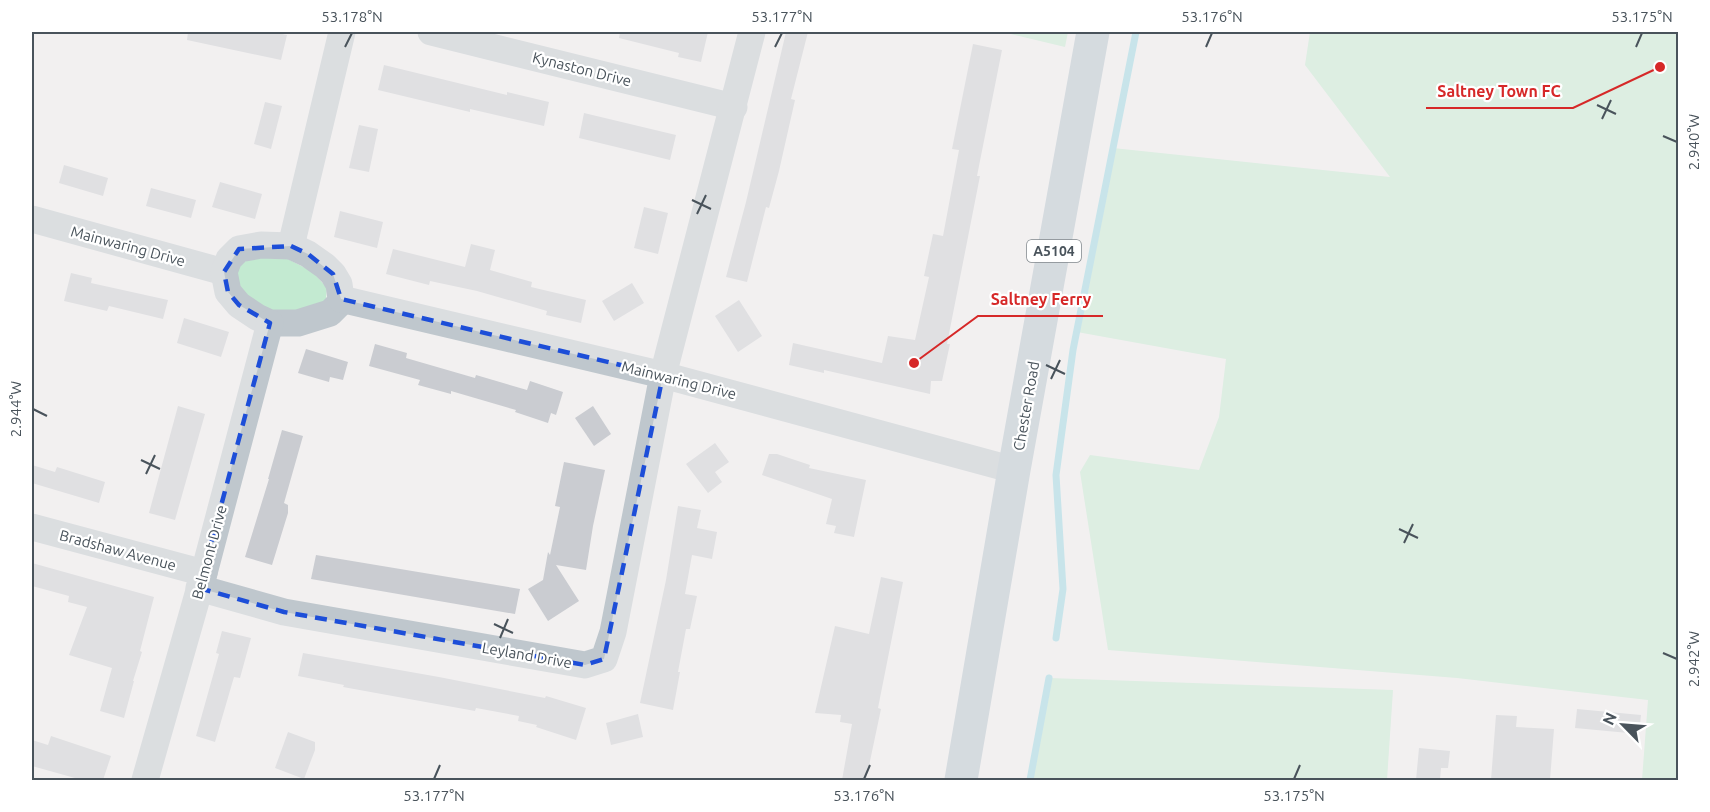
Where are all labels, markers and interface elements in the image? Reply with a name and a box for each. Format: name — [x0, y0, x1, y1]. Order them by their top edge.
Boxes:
text: 53.178°N — [321, 8, 383, 25]
text: 53.177°N — [751, 8, 813, 25]
text: 53.176°N — [1181, 8, 1243, 25]
text: 53.175°N — [1611, 8, 1673, 25]
street label: Kynaston Drive — [531, 49, 633, 89]
callout: Saltney Town FC — [1426, 74, 1573, 108]
text: Saltney Town FC — [1437, 82, 1561, 100]
text: 2.940°W — [1685, 114, 1702, 170]
street label: Mainwaring Drive — [69, 223, 187, 269]
road number: A5104 — [1027, 240, 1081, 262]
callout: Saltney Ferry — [978, 282, 1103, 316]
text: Saltney Ferry — [991, 290, 1092, 308]
street label: Mainwaring Drive — [620, 358, 738, 402]
street label: Chester Road — [1010, 360, 1042, 452]
text: 2.944°W — [7, 381, 24, 437]
street label: Belmont Drive — [188, 503, 230, 601]
street label: Bradshaw Avenue — [58, 526, 178, 574]
text: 2.942°W — [1685, 631, 1702, 687]
street label: Leyland Drive — [481, 639, 573, 671]
north arrow — [1593, 695, 1653, 755]
text: N — [1599, 709, 1620, 728]
text: 53.177°N — [403, 787, 465, 804]
text: 53.176°N — [833, 787, 895, 804]
text: 53.175°N — [1263, 787, 1325, 804]

